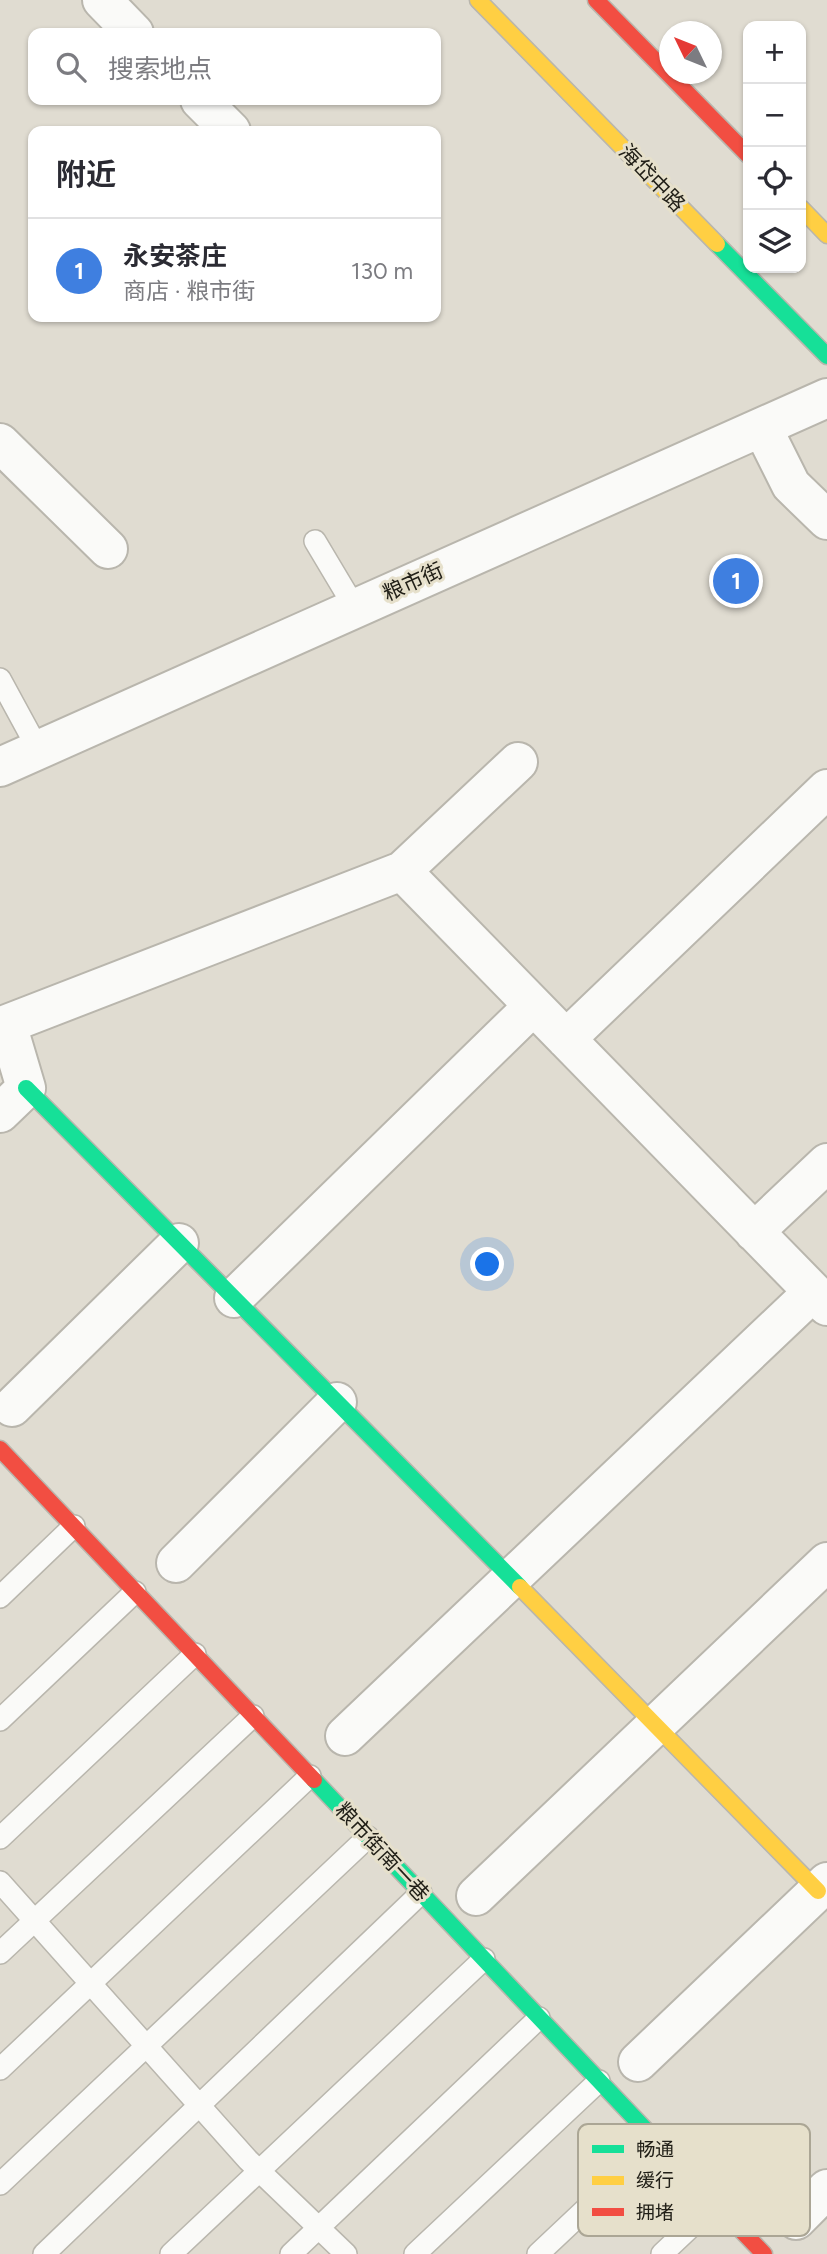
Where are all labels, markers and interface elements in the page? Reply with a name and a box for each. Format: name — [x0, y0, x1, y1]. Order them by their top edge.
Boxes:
north arrow — [659, 21, 722, 84]
map controls — [743, 21, 806, 273]
button: + — [743, 21, 806, 84]
search box — [28, 28, 441, 105]
icon: search — [52, 48, 90, 86]
text: 搜索地点 — [108, 53, 212, 85]
button: − — [743, 84, 806, 147]
street label: 海岱中路 — [614, 139, 691, 217]
button: locate — [743, 147, 806, 210]
text: 附近 — [56, 156, 116, 193]
button: layers — [743, 210, 806, 273]
text: 永安茶庄 — [123, 240, 227, 272]
text: 1 — [74, 257, 84, 285]
text: 130 m — [351, 257, 413, 285]
text: 商店 · 粮市街 — [123, 277, 255, 305]
pin: 1 — [713, 555, 759, 607]
street label: 粮市街 — [379, 557, 447, 606]
your location — [470, 1247, 504, 1281]
street label: 粮市街南一巷 — [330, 1797, 434, 1906]
legend — [578, 2124, 810, 2236]
text: 畅通 — [636, 2138, 674, 2161]
text: 缓行 — [636, 2169, 674, 2192]
text: 拥堵 — [636, 2201, 674, 2224]

